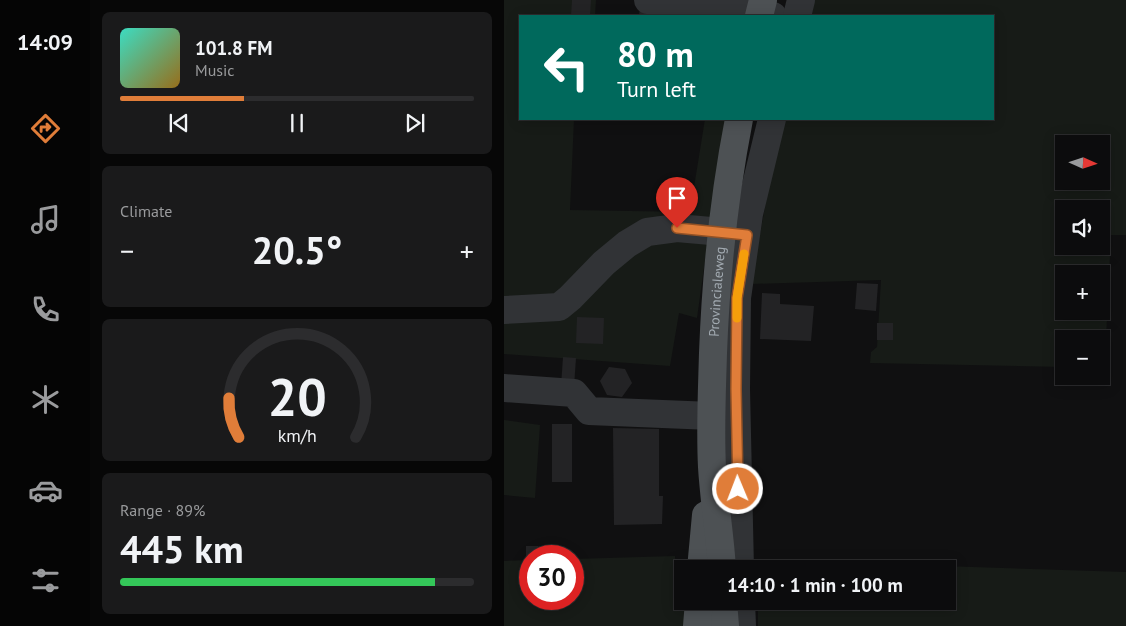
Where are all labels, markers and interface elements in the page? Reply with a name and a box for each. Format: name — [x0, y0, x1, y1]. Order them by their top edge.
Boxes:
text: 14:09 — [17, 28, 73, 56]
text: 80 m — [617, 31, 694, 77]
icon: left — [534, 35, 599, 100]
text: 101.8 FM — [195, 36, 272, 60]
text: Music — [195, 60, 235, 80]
text: Turn left — [617, 75, 696, 103]
icon: previous — [165, 109, 193, 137]
icon: pause — [283, 109, 311, 137]
icon: next — [401, 109, 429, 137]
icon: directions — [28, 111, 63, 146]
north arrow — [1055, 135, 1110, 190]
map controls — [1055, 135, 1110, 385]
pin — [656, 177, 698, 228]
icon: arrive — [663, 184, 691, 212]
button: sound — [1055, 200, 1110, 255]
text: Climate — [120, 201, 172, 221]
icon: music — [28, 202, 63, 237]
text: 20.5° — [252, 225, 342, 274]
text: − — [120, 232, 134, 269]
text: + — [460, 232, 474, 269]
street label: Provincialeweg — [705, 246, 729, 337]
button: + — [1055, 265, 1110, 320]
icon: phone — [28, 292, 63, 327]
button: − — [1055, 330, 1110, 385]
text: 20 — [268, 363, 326, 430]
icon: climate — [28, 382, 63, 417]
text: km/h — [277, 424, 317, 447]
position arrow — [711, 462, 763, 514]
icon: car — [28, 473, 63, 508]
text: Range · 89% — [120, 500, 205, 520]
text: 445 km — [120, 524, 244, 573]
speed limit sign: 30 — [519, 545, 584, 610]
icon: filters — [28, 563, 63, 598]
text: 14:10 · 1 min · 100 m — [727, 573, 903, 597]

